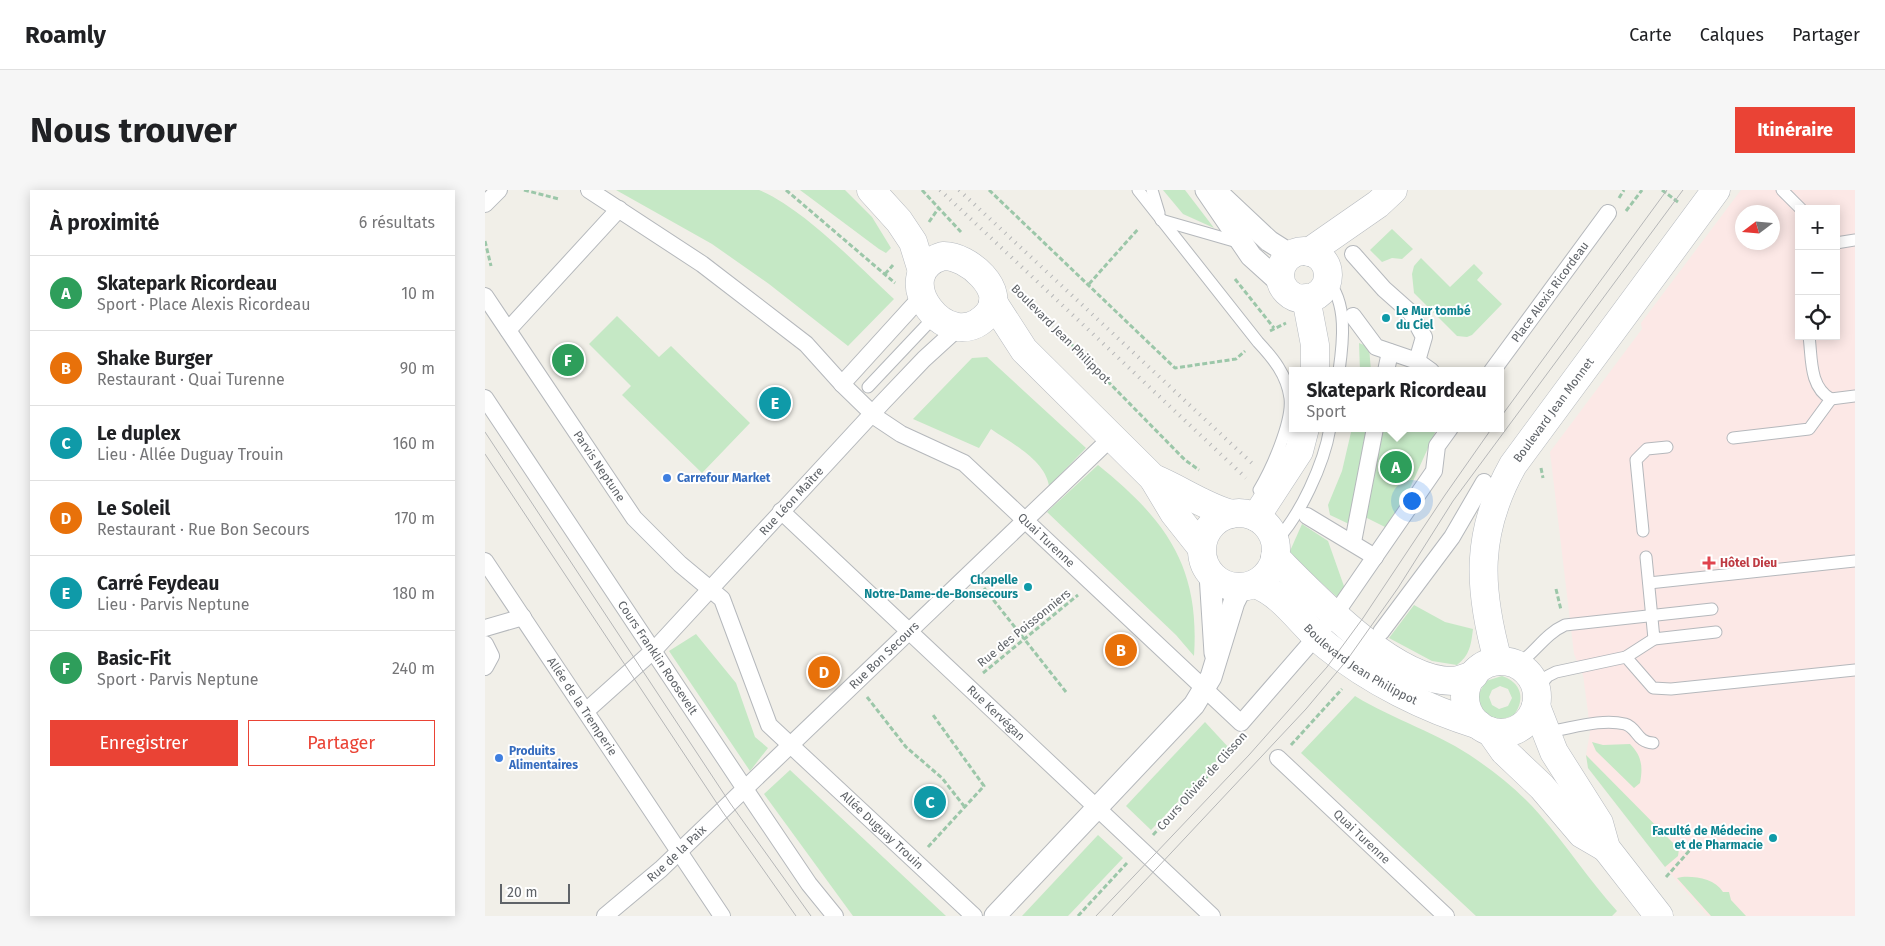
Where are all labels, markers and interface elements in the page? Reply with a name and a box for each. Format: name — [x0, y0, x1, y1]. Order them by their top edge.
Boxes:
text: Roamly — [25, 21, 106, 49]
text: Carte — [1629, 24, 1672, 46]
text: Calques — [1700, 24, 1764, 46]
text: Partager — [1792, 24, 1860, 46]
button: Itinéraire — [1735, 107, 1855, 153]
text: Nous trouver — [30, 109, 237, 151]
north arrow — [1735, 205, 1780, 250]
map controls — [1795, 205, 1840, 340]
button: + — [1795, 205, 1840, 250]
text: À proximité — [50, 210, 159, 236]
text: 6 résultats — [359, 213, 435, 232]
street label: Place Alexis Ricordeau — [1508, 239, 1592, 345]
button: − — [1795, 250, 1840, 295]
text: Skatepark Ricordeau — [97, 272, 277, 295]
street label: Boulevard Jean Philippot — [1008, 281, 1114, 387]
text: A — [61, 284, 71, 303]
text: 10 m — [401, 284, 435, 303]
text: Sport · Place Alexis Ricordeau — [97, 295, 311, 314]
button: locate — [1795, 295, 1840, 340]
place label: Le Mur tombé du Ciel — [1396, 304, 1471, 332]
marker: Le Mur tombé du Ciel — [1380, 312, 1392, 324]
pin: F — [552, 341, 584, 379]
text: Shake Burger — [97, 347, 213, 370]
street label: Boulevard Jean Monnet — [1510, 355, 1597, 465]
text: B — [61, 359, 71, 378]
text: 90 m — [400, 359, 435, 378]
popup — [1289, 367, 1504, 432]
text: Restaurant · Quai Turenne — [97, 370, 285, 389]
text: Skatepark Ricordeau — [1306, 379, 1487, 402]
pin: E — [759, 384, 791, 422]
text: Sport — [1306, 402, 1346, 421]
text: Le duplex — [97, 422, 180, 445]
street label: Parvis Neptune — [570, 428, 628, 504]
text: C — [61, 434, 71, 453]
text: 160 m — [393, 434, 435, 453]
text: Lieu · Allée Duguay Trouin — [97, 445, 284, 464]
pin: A — [1380, 448, 1412, 486]
street label: Rue Léon Maître — [757, 464, 826, 538]
place label: Carrefour Market — [677, 471, 771, 485]
marker: Carrefour Market — [661, 472, 673, 484]
your location — [1399, 488, 1425, 514]
text: Le Soleil — [97, 497, 170, 520]
text: D — [61, 509, 71, 528]
text: 170 m — [394, 509, 435, 528]
street label: Quai Turenne — [1015, 510, 1078, 570]
text: Restaurant · Rue Bon Secours — [97, 520, 310, 539]
marker: Hôtel Dieu — [1702, 556, 1716, 570]
place label: Hôtel Dieu — [1720, 556, 1777, 570]
text: Carré Feydeau — [97, 572, 219, 595]
place label: Chapelle Notre-Dame-de-Bonsecours — [864, 573, 1018, 601]
marker: Chapelle Notre-Dame-de-Bonsecours — [1022, 581, 1034, 593]
text: E — [62, 584, 70, 603]
text: 180 m — [392, 584, 435, 603]
street label: Rue des Poissonniers — [975, 586, 1074, 670]
text: Lieu · Parvis Neptune — [97, 595, 250, 614]
street label: Cours Franklin Roosevelt — [615, 598, 701, 718]
street label: Rue Bon Secours — [846, 618, 922, 692]
street label: Boulevard Jean Philippot — [1301, 621, 1420, 708]
pin: B — [1105, 631, 1137, 669]
text: Basic-Fit — [97, 647, 171, 670]
pin: D — [808, 653, 840, 691]
street label: Allée de la Tremperie — [544, 655, 620, 758]
text: F — [62, 659, 70, 678]
text: 240 m — [392, 659, 435, 678]
text: Sport · Parvis Neptune — [97, 670, 259, 689]
street label: Rue Kervégan — [964, 683, 1028, 743]
button: Enregistrer — [50, 720, 238, 766]
button: Partager — [248, 720, 435, 766]
street label: Cours Olivier de Clisson — [1154, 729, 1250, 833]
place label: Produits Alimentaires — [508, 744, 578, 772]
marker: Produits Alimentaires — [493, 752, 505, 764]
pin: C — [914, 783, 946, 821]
street label: Allée Duguay Trouin — [838, 788, 926, 872]
street label: Quai Turenne — [1331, 807, 1393, 867]
street label: Rue de la Paix — [644, 822, 709, 885]
place label: Faculté de Médecine et de Pharmacie — [1652, 824, 1763, 852]
marker: Faculté de Médecine et de Pharmacie — [1767, 832, 1779, 844]
scale bar — [500, 881, 570, 904]
text: 20 m — [507, 884, 537, 901]

